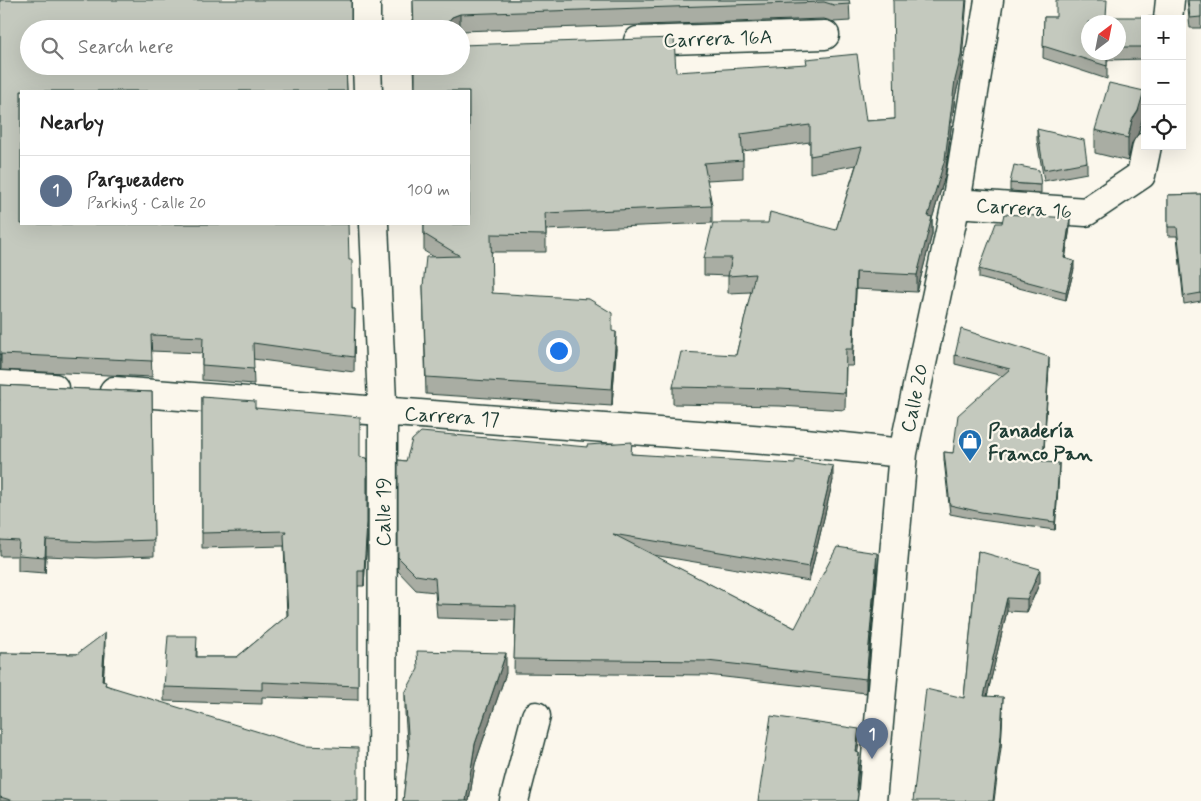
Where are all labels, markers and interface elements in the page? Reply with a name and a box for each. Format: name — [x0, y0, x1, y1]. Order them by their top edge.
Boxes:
north arrow — [1081, 15, 1126, 60]
map controls — [1141, 15, 1186, 150]
button: + — [1141, 15, 1186, 60]
search box — [20, 20, 470, 75]
street label: Carrera 16A — [663, 24, 773, 55]
icon: search — [38, 34, 66, 62]
text: Search here — [78, 35, 174, 60]
button: − — [1141, 60, 1186, 105]
button: locate — [1141, 105, 1186, 150]
text: Nearby — [40, 109, 104, 137]
text: Parqueadero — [87, 168, 184, 193]
text: 1 — [52, 180, 60, 201]
text: 100 m — [407, 180, 450, 201]
text: Parking · Calle 20 — [87, 193, 206, 214]
street label: Carrera 16 — [975, 193, 1073, 226]
your location — [546, 338, 572, 364]
street label: Calle 20 — [895, 361, 936, 435]
street label: Carrera 17 — [403, 401, 500, 434]
place label: Panadería Franco Pan — [988, 418, 1093, 468]
shop icon: Panadería Franco Pan — [957, 428, 983, 462]
street label: Calle 19 — [371, 477, 398, 547]
pin: 1 — [856, 718, 888, 759]

